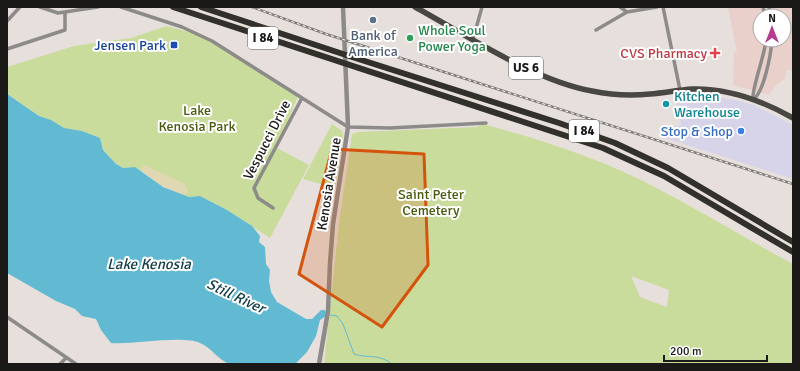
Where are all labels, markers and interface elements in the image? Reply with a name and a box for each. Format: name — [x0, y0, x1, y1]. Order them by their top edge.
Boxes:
north arrow — [752, 8, 792, 48]
text: N — [768, 12, 776, 25]
marker: Bank of America — [368, 15, 378, 25]
place label: Whole Soul Power Yoga — [418, 22, 486, 55]
road number: I 84 — [248, 27, 278, 49]
place label: Bank of America — [348, 27, 398, 60]
marker: Whole Soul Power Yoga — [405, 33, 415, 43]
place label: Jensen Park — [94, 37, 166, 54]
marker: Jensen Park — [169, 40, 179, 50]
place label: CVS Pharmacy — [620, 45, 707, 62]
marker: CVS Pharmacy — [710, 48, 720, 58]
road number: US 6 — [509, 57, 543, 79]
place label: Kitchen Warehouse — [674, 88, 740, 121]
street label: Vespucci Drive — [240, 97, 294, 183]
marker: Kitchen Warehouse — [661, 99, 671, 109]
park label: Lake Kenosia Park — [158, 102, 236, 135]
road number: I 84 — [569, 120, 599, 142]
place label: Stop & Shop — [661, 123, 733, 140]
marker: Stop & Shop — [736, 126, 746, 136]
street label: Kenosia Avenue — [313, 136, 345, 232]
park label: Saint Peter Cemetery — [398, 186, 465, 219]
water label: Lake Kenosia — [107, 255, 191, 273]
water label: Still River — [204, 275, 270, 318]
scale bar — [664, 337, 767, 363]
text: 200 m — [670, 344, 702, 359]

